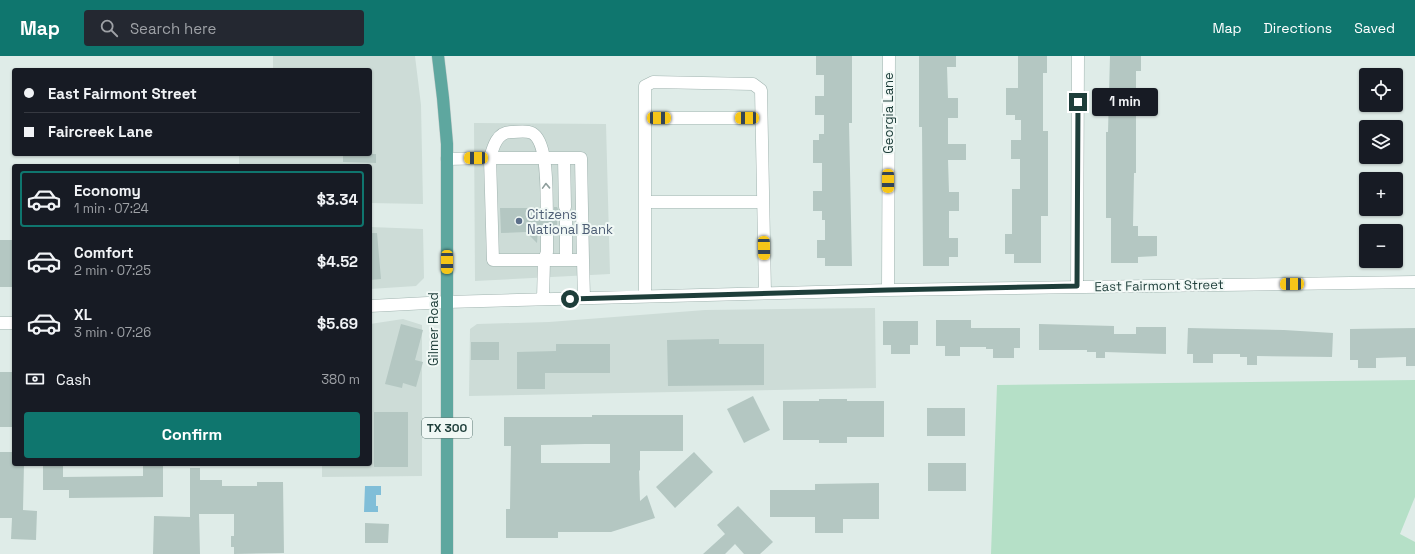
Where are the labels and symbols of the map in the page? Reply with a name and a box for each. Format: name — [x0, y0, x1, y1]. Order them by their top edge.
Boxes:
street label: Georgia Lane — [880, 72, 897, 154]
callout: 1 min — [1092, 88, 1158, 116]
route end — [1069, 93, 1087, 111]
car — [647, 112, 671, 124]
car — [735, 112, 759, 124]
car — [464, 152, 488, 164]
car — [882, 169, 894, 193]
one-way arrow — [542, 183, 550, 189]
place label: Citizens National Bank — [527, 206, 613, 238]
marker: Citizens National Bank — [514, 216, 524, 226]
car — [758, 236, 770, 260]
car — [441, 250, 453, 274]
street label: East Fairmont Street — [1094, 276, 1224, 295]
car — [1280, 278, 1304, 290]
route start — [561, 290, 579, 308]
street label: Gilmer Road — [425, 292, 442, 366]
road number: TX 300 — [422, 418, 472, 438]

